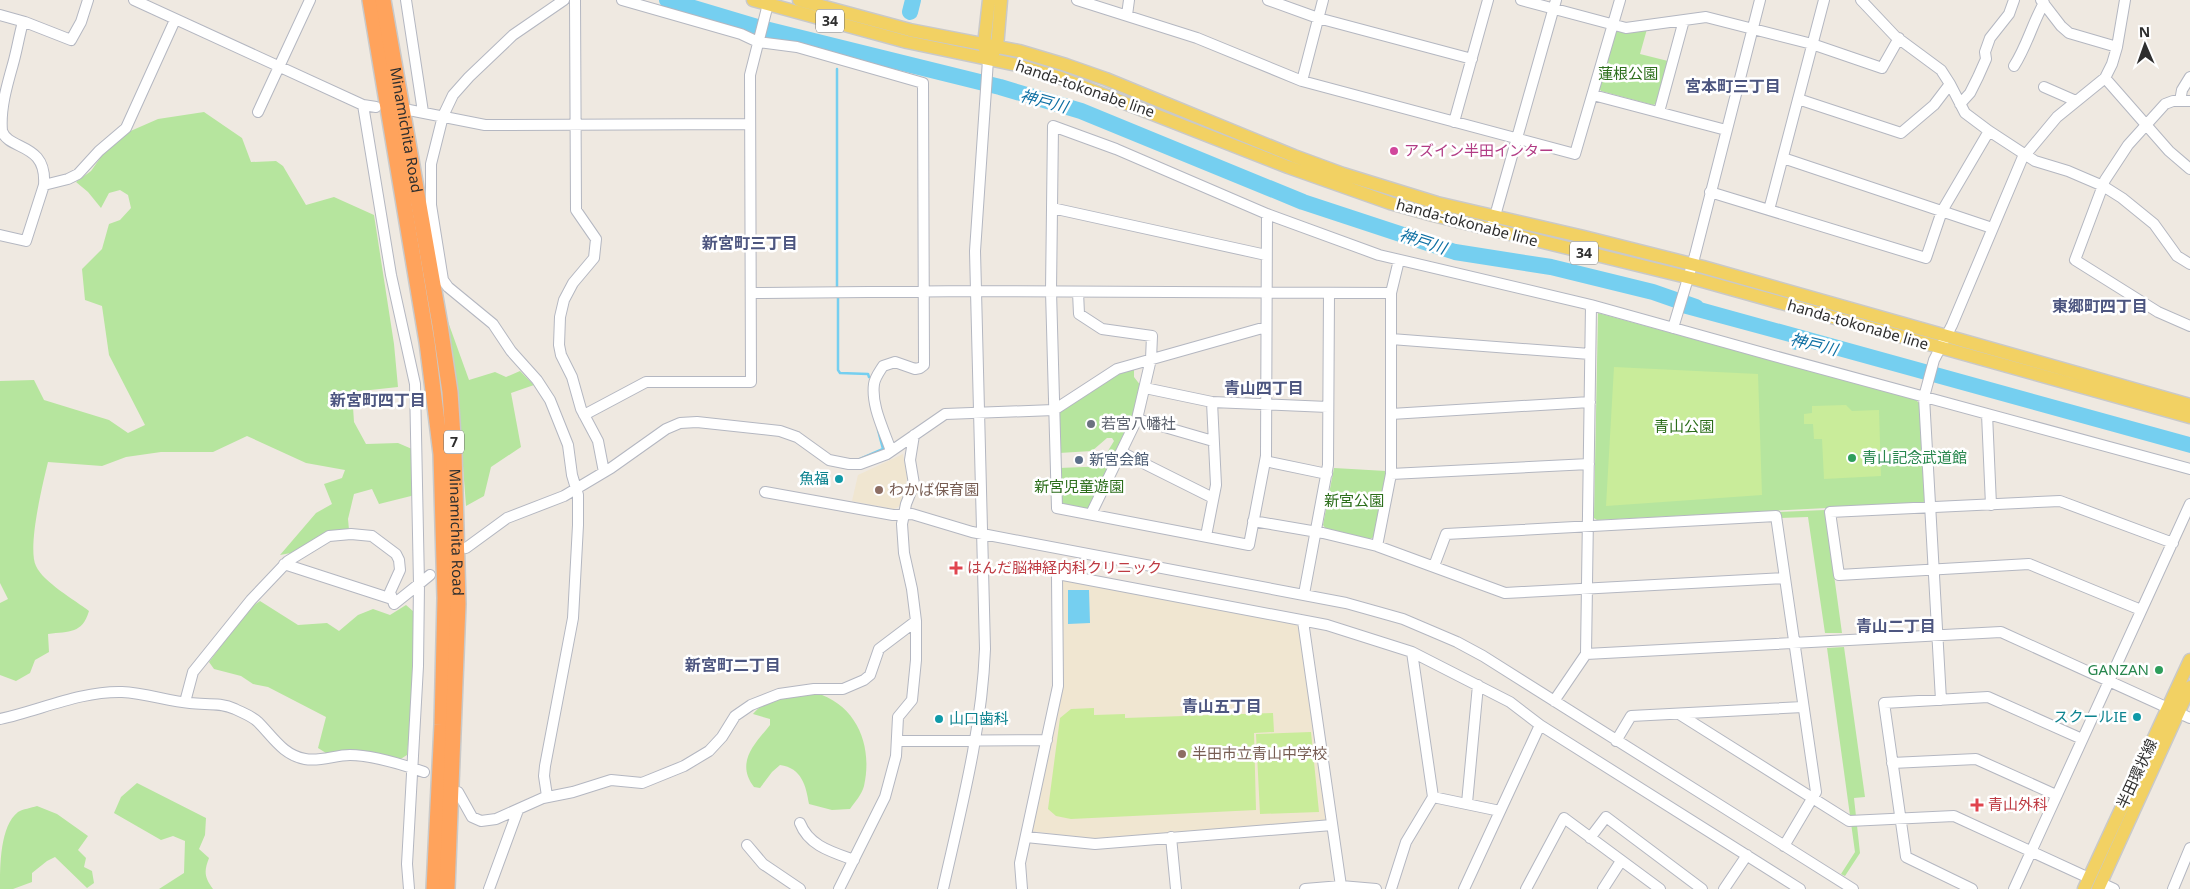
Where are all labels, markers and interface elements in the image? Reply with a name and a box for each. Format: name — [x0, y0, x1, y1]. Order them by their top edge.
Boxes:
road number: 34 — [816, 10, 844, 32]
north arrow — [2120, 20, 2170, 70]
text: N — [2139, 22, 2151, 41]
street label: handa-tokonabe line — [1013, 55, 1157, 121]
park label: 蓮根公園 — [1598, 63, 1658, 83]
street label: Minamichita Road — [386, 65, 428, 194]
district label: 宮本町三丁目 — [1685, 75, 1781, 97]
water label: 神戸川 — [1018, 84, 1072, 118]
place label: アズイン半田インター — [1404, 140, 1554, 160]
marker: アズイン半田インター — [1388, 145, 1400, 157]
street label: handa-tokonabe line — [1394, 194, 1540, 251]
water label: 神戸川 — [1397, 223, 1451, 259]
district label: 新宮町三丁目 — [702, 232, 798, 254]
road number: 34 — [1570, 242, 1598, 264]
street label: handa-tokonabe line — [1785, 294, 1931, 354]
district label: 東郷町四丁目 — [2052, 295, 2148, 317]
water label: 神戸川 — [1788, 328, 1842, 361]
district label: 青山四丁目 — [1224, 377, 1304, 399]
district label: 新宮町四丁目 — [330, 389, 426, 411]
place label: 若宮八幡社 — [1101, 413, 1176, 433]
park label: 青山公園 — [1654, 416, 1714, 436]
marker: 若宮八幡社 — [1085, 418, 1097, 430]
road number: 7 — [444, 431, 464, 454]
place label: 青山記念武道館 — [1862, 447, 1967, 467]
place label: 新宮会館 — [1089, 449, 1149, 469]
marker: 青山記念武道館 — [1846, 452, 1858, 464]
marker: 新宮会館 — [1073, 454, 1085, 466]
street label: Minamichita Road — [445, 468, 469, 596]
place label: 魚福 — [799, 468, 829, 488]
marker: 魚福 — [833, 473, 845, 485]
park label: 新宮児童遊園 — [1034, 476, 1124, 496]
place label: わかば保育園 — [889, 479, 979, 499]
marker: わかば保育園 — [873, 484, 885, 496]
park label: 新宮公園 — [1324, 490, 1384, 510]
place label: はんだ脳神経内科クリニック — [967, 557, 1162, 577]
marker: はんだ脳神経内科クリニック — [949, 561, 963, 575]
district label: 青山二丁目 — [1856, 615, 1936, 637]
district label: 新宮町二丁目 — [685, 654, 781, 676]
place label: GANZAN — [2088, 659, 2149, 679]
marker: GANZAN — [2153, 664, 2165, 676]
district label: 青山五丁目 — [1182, 695, 1262, 717]
place label: スクールIE — [2054, 706, 2127, 726]
place label: 山口歯科 — [949, 708, 1009, 728]
marker: スクールIE — [2131, 711, 2143, 723]
marker: 山口歯科 — [933, 713, 945, 725]
street label: 半田環状線 — [2111, 735, 2161, 812]
place label: 半田市立青山中学校 — [1192, 743, 1327, 763]
marker: 半田市立青山中学校 — [1176, 748, 1188, 760]
place label: 青山外科 — [1988, 794, 2048, 814]
marker: 青山外科 — [1970, 798, 1984, 812]

